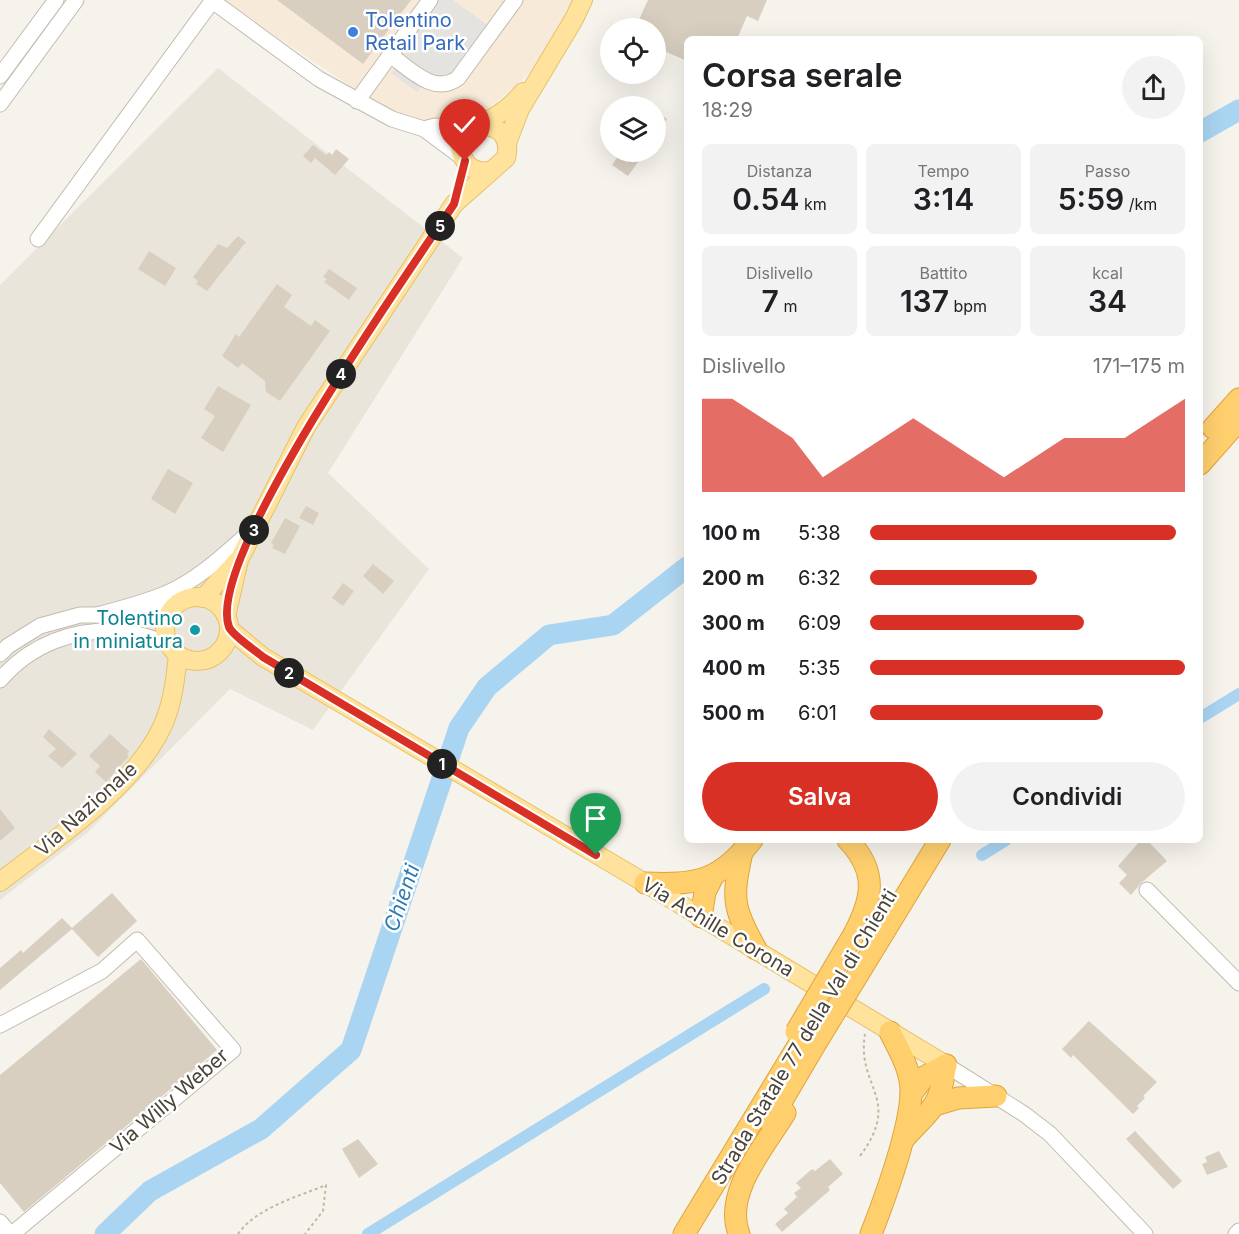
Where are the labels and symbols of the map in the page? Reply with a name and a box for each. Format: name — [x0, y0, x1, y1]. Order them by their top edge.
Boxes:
place label: Tolentino Retail Park — [365, 8, 465, 55]
marker: Tolentino Retail Park — [346, 25, 360, 39]
pin — [439, 99, 490, 161]
pin: 5 — [425, 211, 455, 241]
pin: 4 — [326, 359, 356, 389]
pin: 3 — [239, 515, 269, 545]
place label: Tolentino in miniatura — [73, 606, 183, 653]
marker: Tolentino in miniatura — [188, 623, 202, 637]
pin: 2 — [274, 658, 304, 688]
pin: 1 — [427, 749, 457, 779]
street label: Via Nazionale — [30, 757, 142, 861]
pin — [570, 793, 621, 855]
water label: Chienti — [378, 860, 425, 935]
street label: Via Achille Corona — [638, 872, 798, 982]
street label: Strada Statale 77 della Val di Chienti — [706, 885, 902, 1189]
street label: Via Willy Weber — [105, 1043, 233, 1159]

